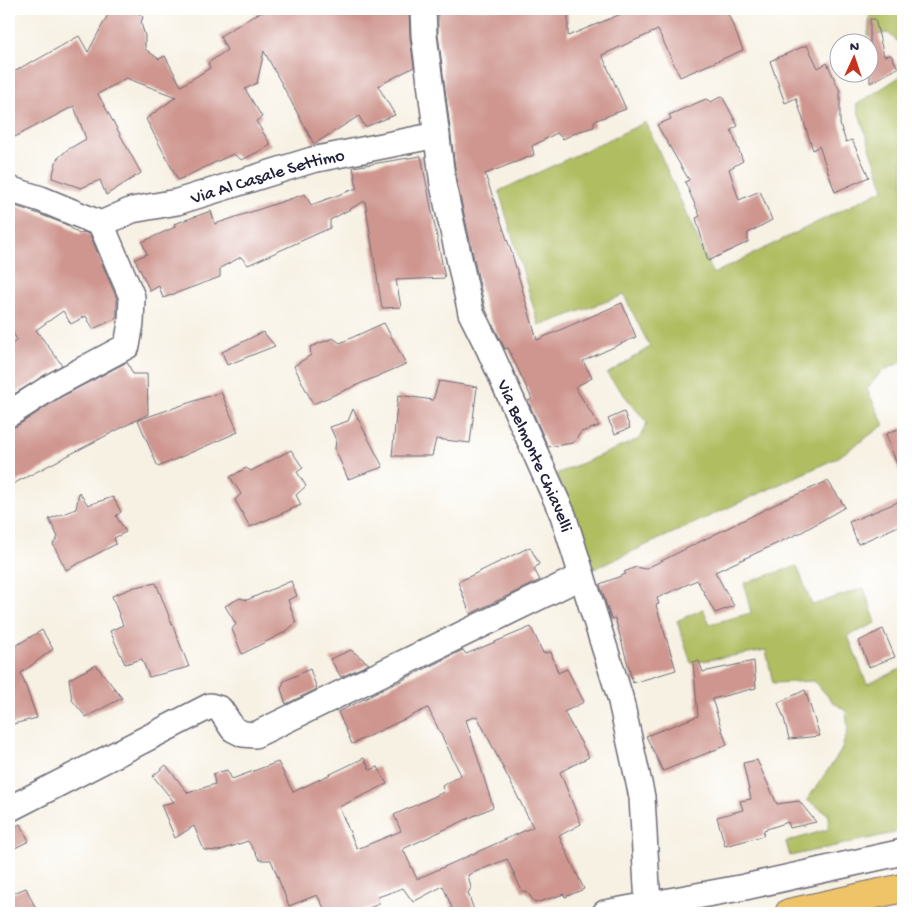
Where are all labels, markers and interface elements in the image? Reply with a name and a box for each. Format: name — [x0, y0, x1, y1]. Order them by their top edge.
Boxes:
north arrow — [830, 32, 880, 82]
text: N — [850, 39, 860, 56]
street label: Via Al Casale Settimo — [188, 146, 347, 210]
street label: Via Belmonte Chiavelli — [491, 376, 576, 535]

